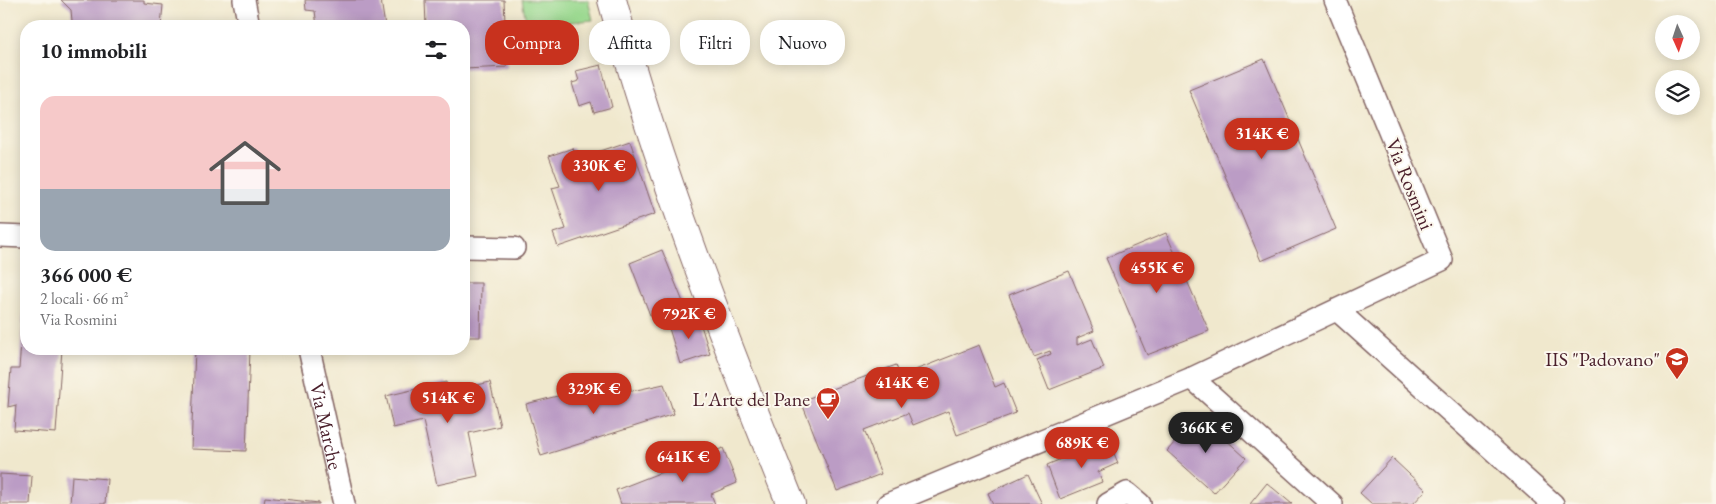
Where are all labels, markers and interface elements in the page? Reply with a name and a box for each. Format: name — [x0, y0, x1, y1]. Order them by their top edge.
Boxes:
north arrow — [1655, 15, 1700, 60]
map controls — [1655, 15, 1700, 115]
chip: Compra — [485, 20, 579, 65]
chip: Affitta — [589, 20, 670, 65]
chip: Filtri — [680, 20, 750, 65]
chip: Nuovo — [760, 20, 845, 65]
icon: filters — [422, 36, 450, 64]
text: 10 immobili — [40, 37, 147, 64]
button: layers — [1655, 70, 1700, 115]
pin: 314K € — [1221, 118, 1303, 160]
text: 314K € — [1235, 123, 1289, 144]
icon: home — [200, 128, 290, 218]
street label: Via Rosmini — [1380, 134, 1440, 234]
pin: 330K € — [558, 150, 640, 192]
text: 330K € — [572, 155, 626, 176]
pin: 455K € — [1116, 252, 1198, 294]
text: 455K € — [1130, 257, 1184, 278]
text: 366 000 € — [40, 261, 132, 288]
text: 2 locali · 66 m² — [40, 288, 128, 309]
pin: 792K € — [648, 298, 730, 340]
text: 792K € — [662, 303, 716, 324]
text: Via Rosmini — [40, 309, 117, 330]
place label: IIS "Padovano" — [1545, 346, 1660, 372]
school or university icon: IIS "Padovano" — [1664, 346, 1690, 380]
pin: 414K € — [861, 366, 943, 409]
pin: 329K € — [553, 372, 635, 415]
text: 414K € — [875, 372, 929, 393]
text: 329K € — [567, 378, 621, 399]
street label: Via Marche — [304, 380, 349, 472]
pin: 514K € — [407, 382, 489, 424]
place label: L'Arte del Pane — [693, 386, 810, 412]
cafe icon: L'Arte del Pane — [815, 386, 841, 420]
text: 514K € — [421, 387, 475, 408]
pin: 366K € — [1165, 412, 1247, 454]
text: 366K € — [1179, 417, 1233, 438]
pin: 689K € — [1041, 426, 1123, 469]
text: 689K € — [1055, 432, 1109, 453]
pin: 641K € — [642, 440, 724, 483]
text: 641K € — [656, 446, 710, 467]

